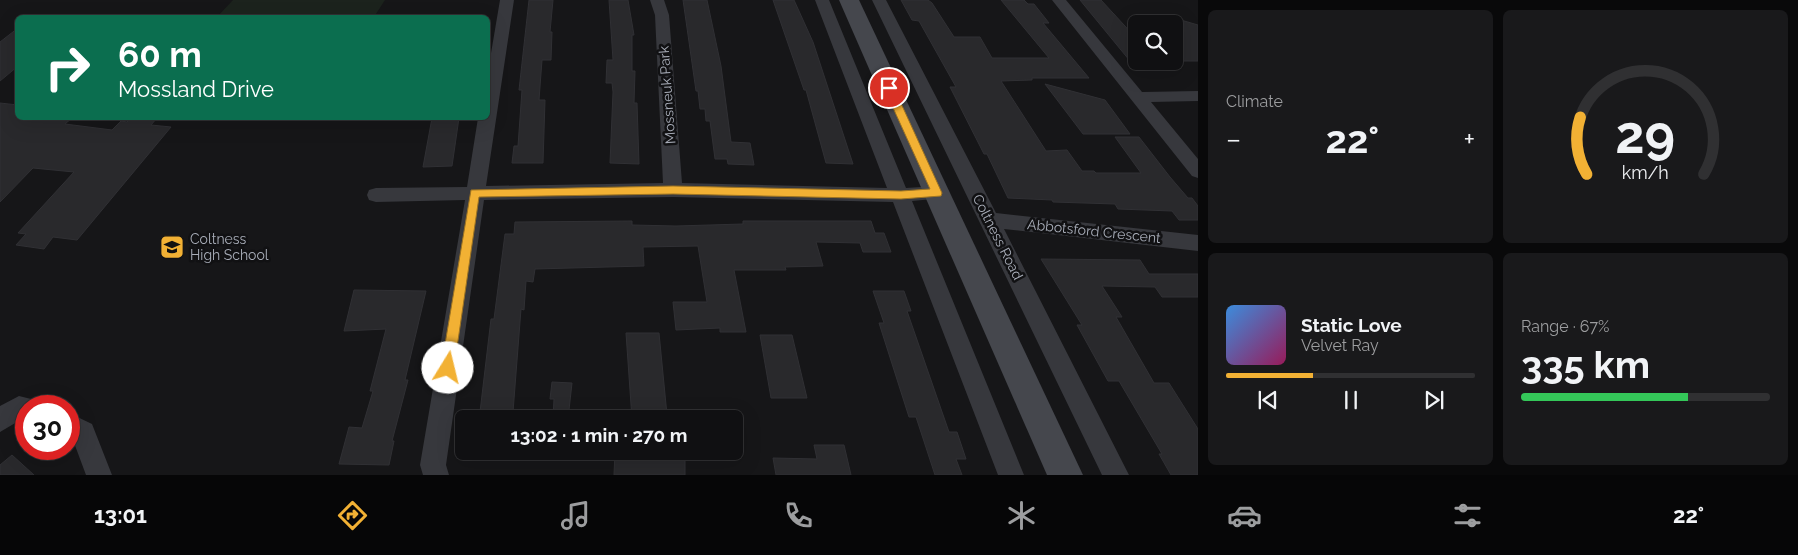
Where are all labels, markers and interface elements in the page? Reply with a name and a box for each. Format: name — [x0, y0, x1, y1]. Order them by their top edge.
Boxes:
map controls — [1128, 15, 1183, 70]
button: search — [1128, 15, 1183, 70]
text: 60 m — [118, 34, 202, 75]
icon: right — [35, 35, 100, 100]
street label: Mossneuk Park — [656, 45, 678, 145]
pin — [868, 67, 910, 109]
icon: arrive — [875, 74, 903, 102]
text: Mossland Drive — [118, 76, 274, 102]
text: Climate — [1226, 92, 1283, 111]
text: 29 — [1616, 104, 1675, 165]
text: 22° — [1326, 117, 1379, 162]
text: − — [1226, 123, 1241, 156]
text: + — [1463, 123, 1475, 156]
text: km/h — [1622, 162, 1669, 183]
street label: Coltness Road — [970, 192, 1026, 282]
street label: Abbotsford Crescent — [1027, 216, 1162, 246]
place label: Coltness High School — [190, 231, 269, 263]
school or university icon: Coltness High School — [159, 234, 185, 260]
text: Static Love — [1301, 314, 1402, 336]
text: Range · 67% — [1521, 317, 1609, 336]
text: Velvet Ray — [1301, 336, 1379, 355]
position arrow — [421, 341, 473, 393]
text: 335 km — [1521, 342, 1650, 387]
icon: previous — [1254, 386, 1282, 414]
icon: pause — [1337, 386, 1365, 414]
icon: next — [1420, 386, 1448, 414]
speed limit sign: 30 — [15, 395, 80, 460]
text: 13:02 · 1 min · 270 m — [510, 424, 688, 446]
icon: directions — [335, 498, 370, 533]
icon: music — [558, 498, 593, 533]
icon: phone — [781, 498, 816, 533]
icon: climate — [1004, 498, 1039, 533]
icon: car — [1227, 498, 1262, 533]
icon: filters — [1450, 498, 1485, 533]
text: 13:01 — [94, 502, 147, 528]
text: 22° — [1673, 502, 1704, 528]

